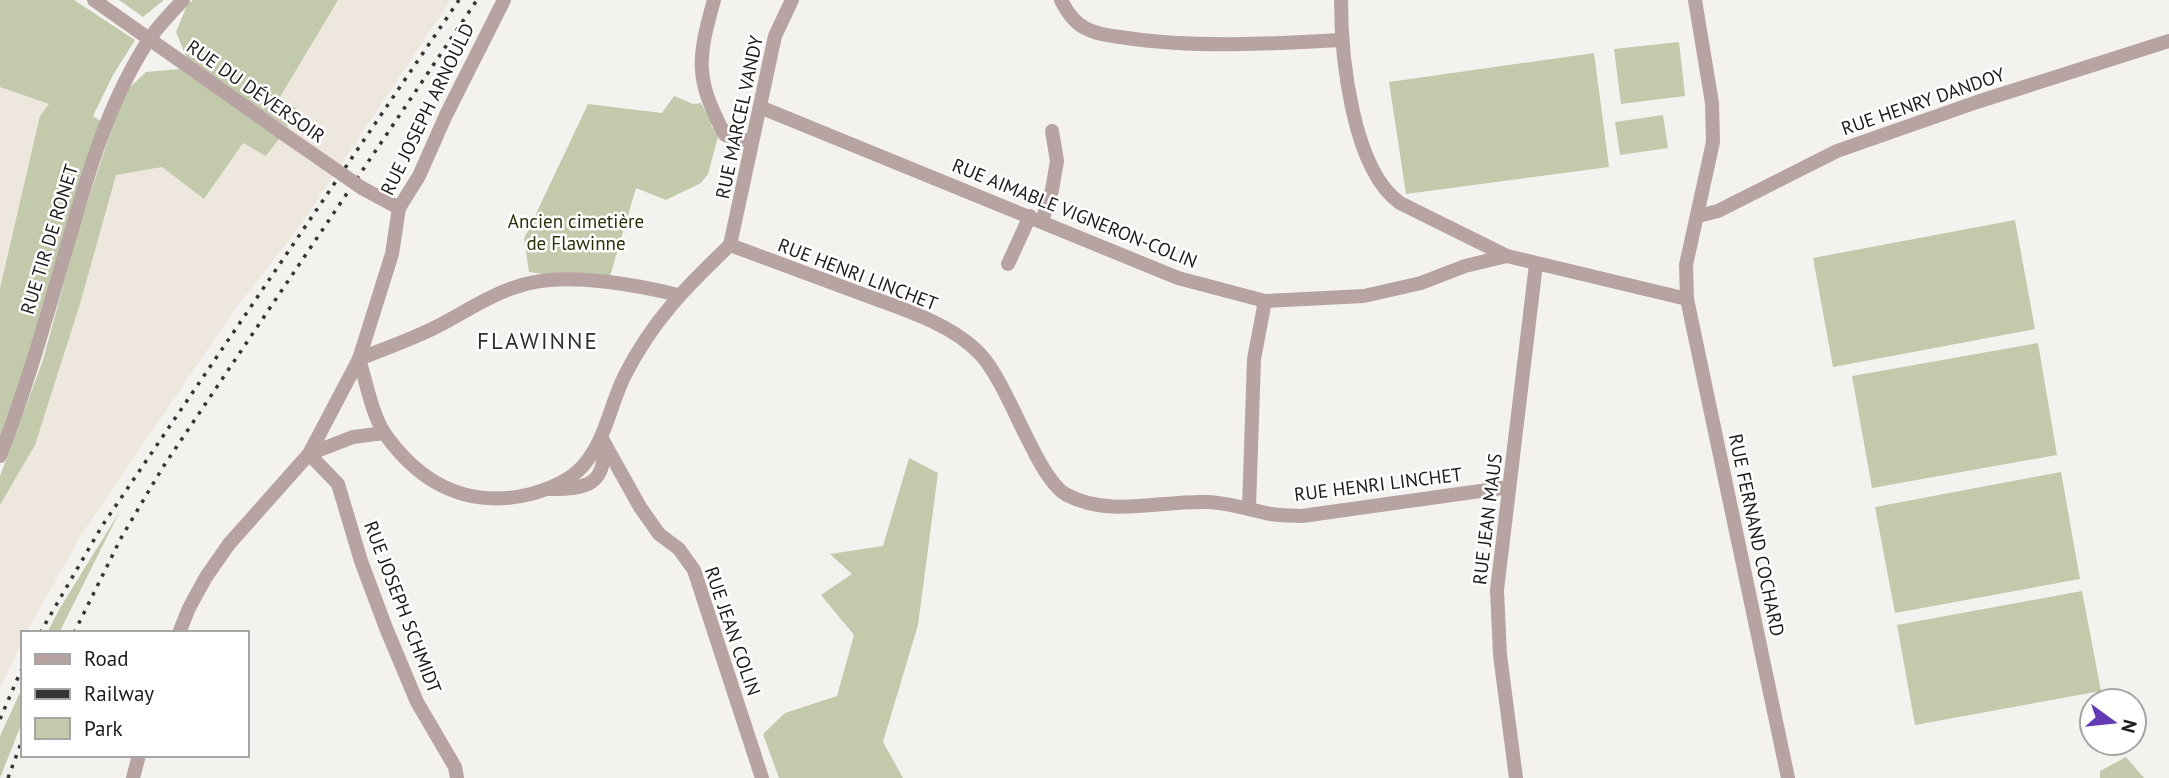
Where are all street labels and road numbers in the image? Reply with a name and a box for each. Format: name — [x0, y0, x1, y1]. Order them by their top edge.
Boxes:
street label: RUE JOSEPH ARNOULD — [375, 19, 479, 199]
street label: RUE MARCEL VANDY — [710, 33, 768, 201]
street label: RUE DU DÉVERSOIR — [182, 34, 330, 148]
street label: RUE HENRY DANDOY — [1838, 62, 2008, 140]
street label: RUE AIMABLE VIGNERON-COLIN — [949, 153, 1201, 273]
street label: RUE TIR DE RONET — [15, 161, 83, 317]
street label: RUE HENRI LINCHET — [775, 232, 942, 316]
street label: RUE FERNAND COCHARD — [1724, 432, 1790, 638]
street label: RUE JEAN MAUS — [1467, 452, 1507, 586]
street label: RUE HENRI LINCHET — [1293, 462, 1464, 506]
street label: RUE JOSEPH SCHMIDT — [359, 517, 447, 697]
street label: RUE JEAN COLIN — [700, 563, 766, 699]

